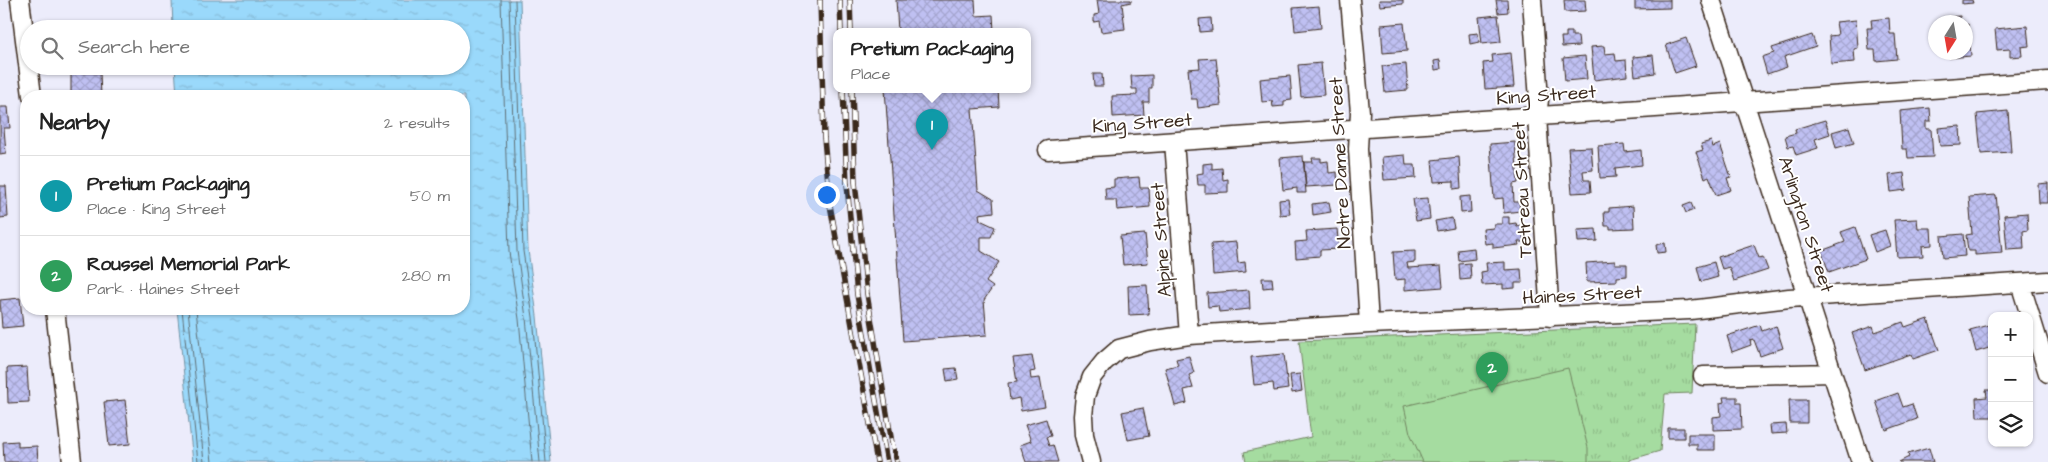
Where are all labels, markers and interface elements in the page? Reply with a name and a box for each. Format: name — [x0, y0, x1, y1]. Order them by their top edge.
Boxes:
north arrow — [1928, 15, 1973, 60]
search box — [20, 20, 470, 75]
popup — [833, 28, 1031, 93]
icon: search — [38, 34, 66, 62]
text: Search here — [78, 34, 190, 61]
text: Pretium Packaging — [851, 36, 1013, 63]
text: Place — [851, 63, 890, 85]
street label: Notre Dame Street — [1323, 76, 1358, 249]
street label: King Street — [1495, 79, 1597, 113]
street label: King Street — [1091, 107, 1193, 141]
text: Nearby — [40, 108, 110, 137]
pin: 1 — [916, 109, 948, 150]
text: 2 results — [384, 112, 450, 134]
street label: Tetreau Street — [1505, 121, 1540, 259]
street label: Arlington Street — [1770, 153, 1840, 297]
text: Pretium Packaging — [87, 171, 250, 198]
street label: Alpine Street — [1144, 181, 1179, 298]
your location — [814, 182, 840, 208]
text: 1 — [55, 185, 57, 207]
text: 50 m — [410, 185, 450, 207]
text: Place · King Street — [87, 198, 226, 220]
text: Roussel Memorial Park — [87, 251, 290, 278]
text: 2 — [51, 265, 61, 287]
text: 280 m — [402, 265, 450, 287]
text: Park · Haines Street — [87, 278, 240, 300]
street label: Haines Street — [1522, 279, 1643, 312]
map controls — [1988, 312, 2033, 447]
button: + — [1988, 312, 2033, 357]
pin: 2 — [1476, 352, 1508, 393]
button: − — [1988, 357, 2033, 402]
button: layers — [1988, 402, 2033, 447]

